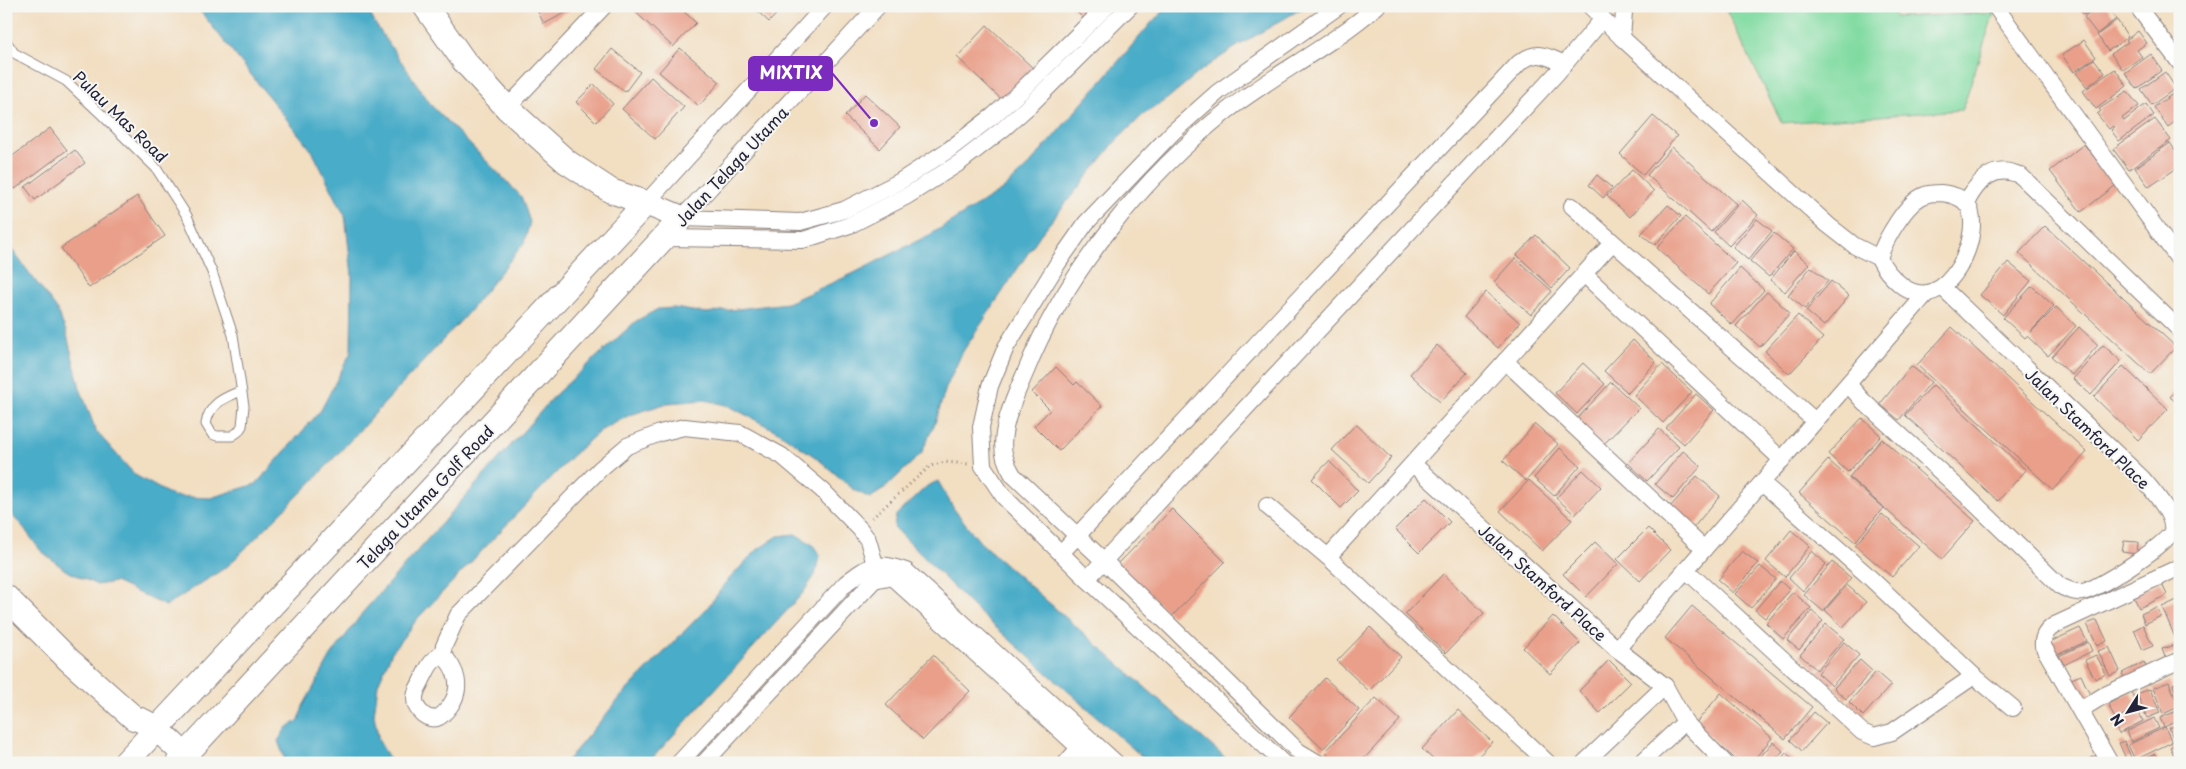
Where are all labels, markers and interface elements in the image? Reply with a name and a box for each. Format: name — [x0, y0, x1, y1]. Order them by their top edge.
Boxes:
callout: MIXTIX — [749, 57, 832, 90]
text: MIXTIX — [760, 58, 824, 85]
street label: Pulau Mas Road — [68, 64, 174, 168]
street label: Jalan Telaga Utama — [669, 101, 793, 231]
street label: Jalan Stamford Place — [2020, 362, 2156, 494]
street label: Telaga Utama Golf Road — [351, 419, 499, 575]
street label: Jalan Stamford Place — [1474, 518, 1612, 646]
north arrow — [2104, 686, 2154, 736]
text: N — [2105, 709, 2129, 731]

